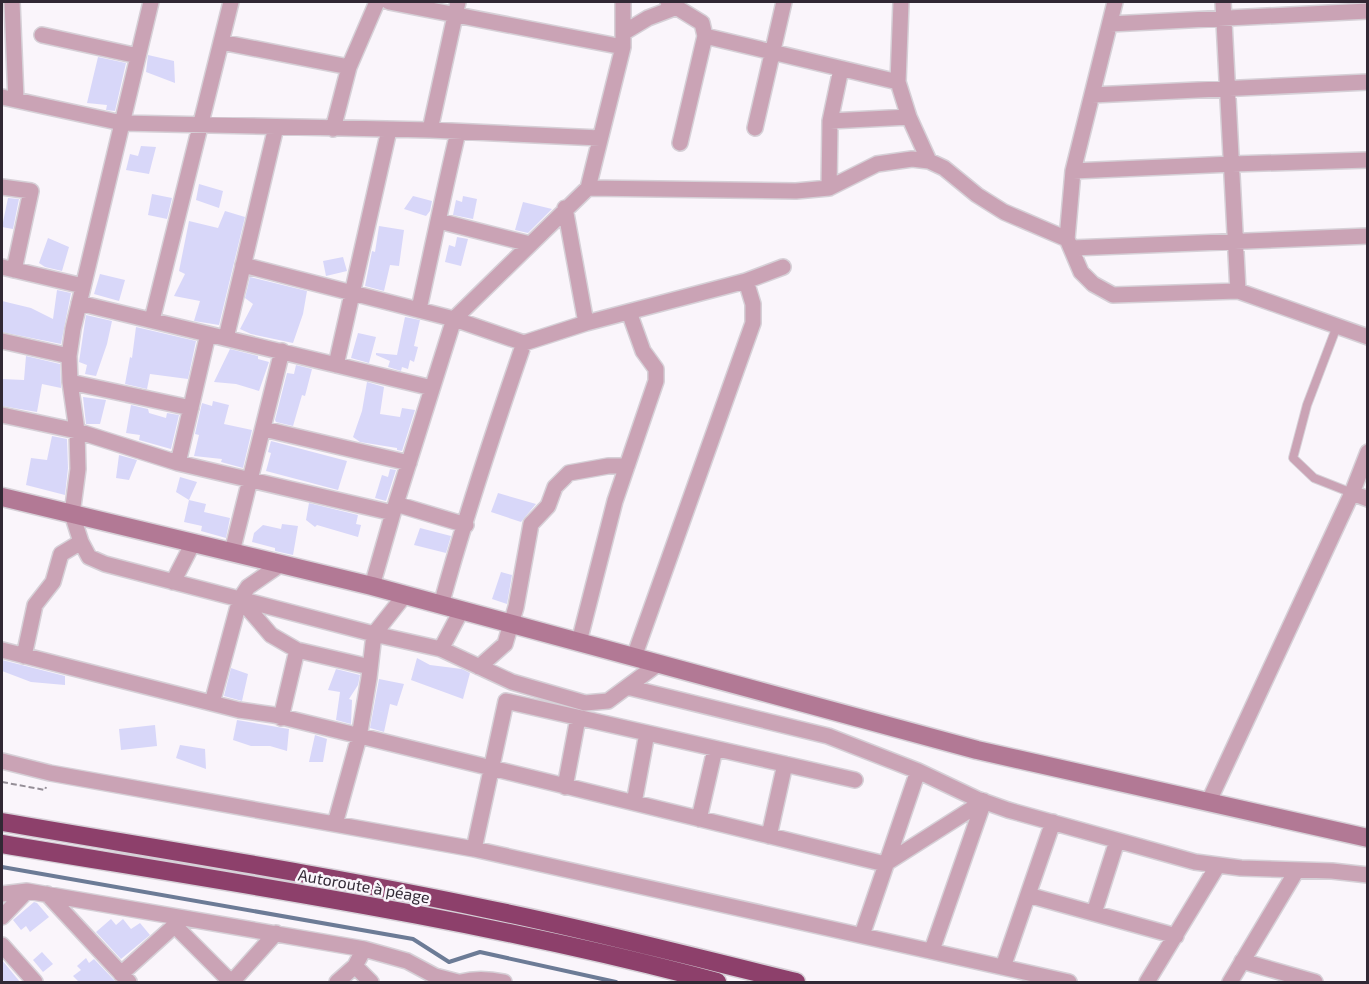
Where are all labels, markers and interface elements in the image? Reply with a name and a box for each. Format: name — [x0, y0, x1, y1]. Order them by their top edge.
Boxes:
street label: Autoroute à péage — [297, 865, 431, 906]

